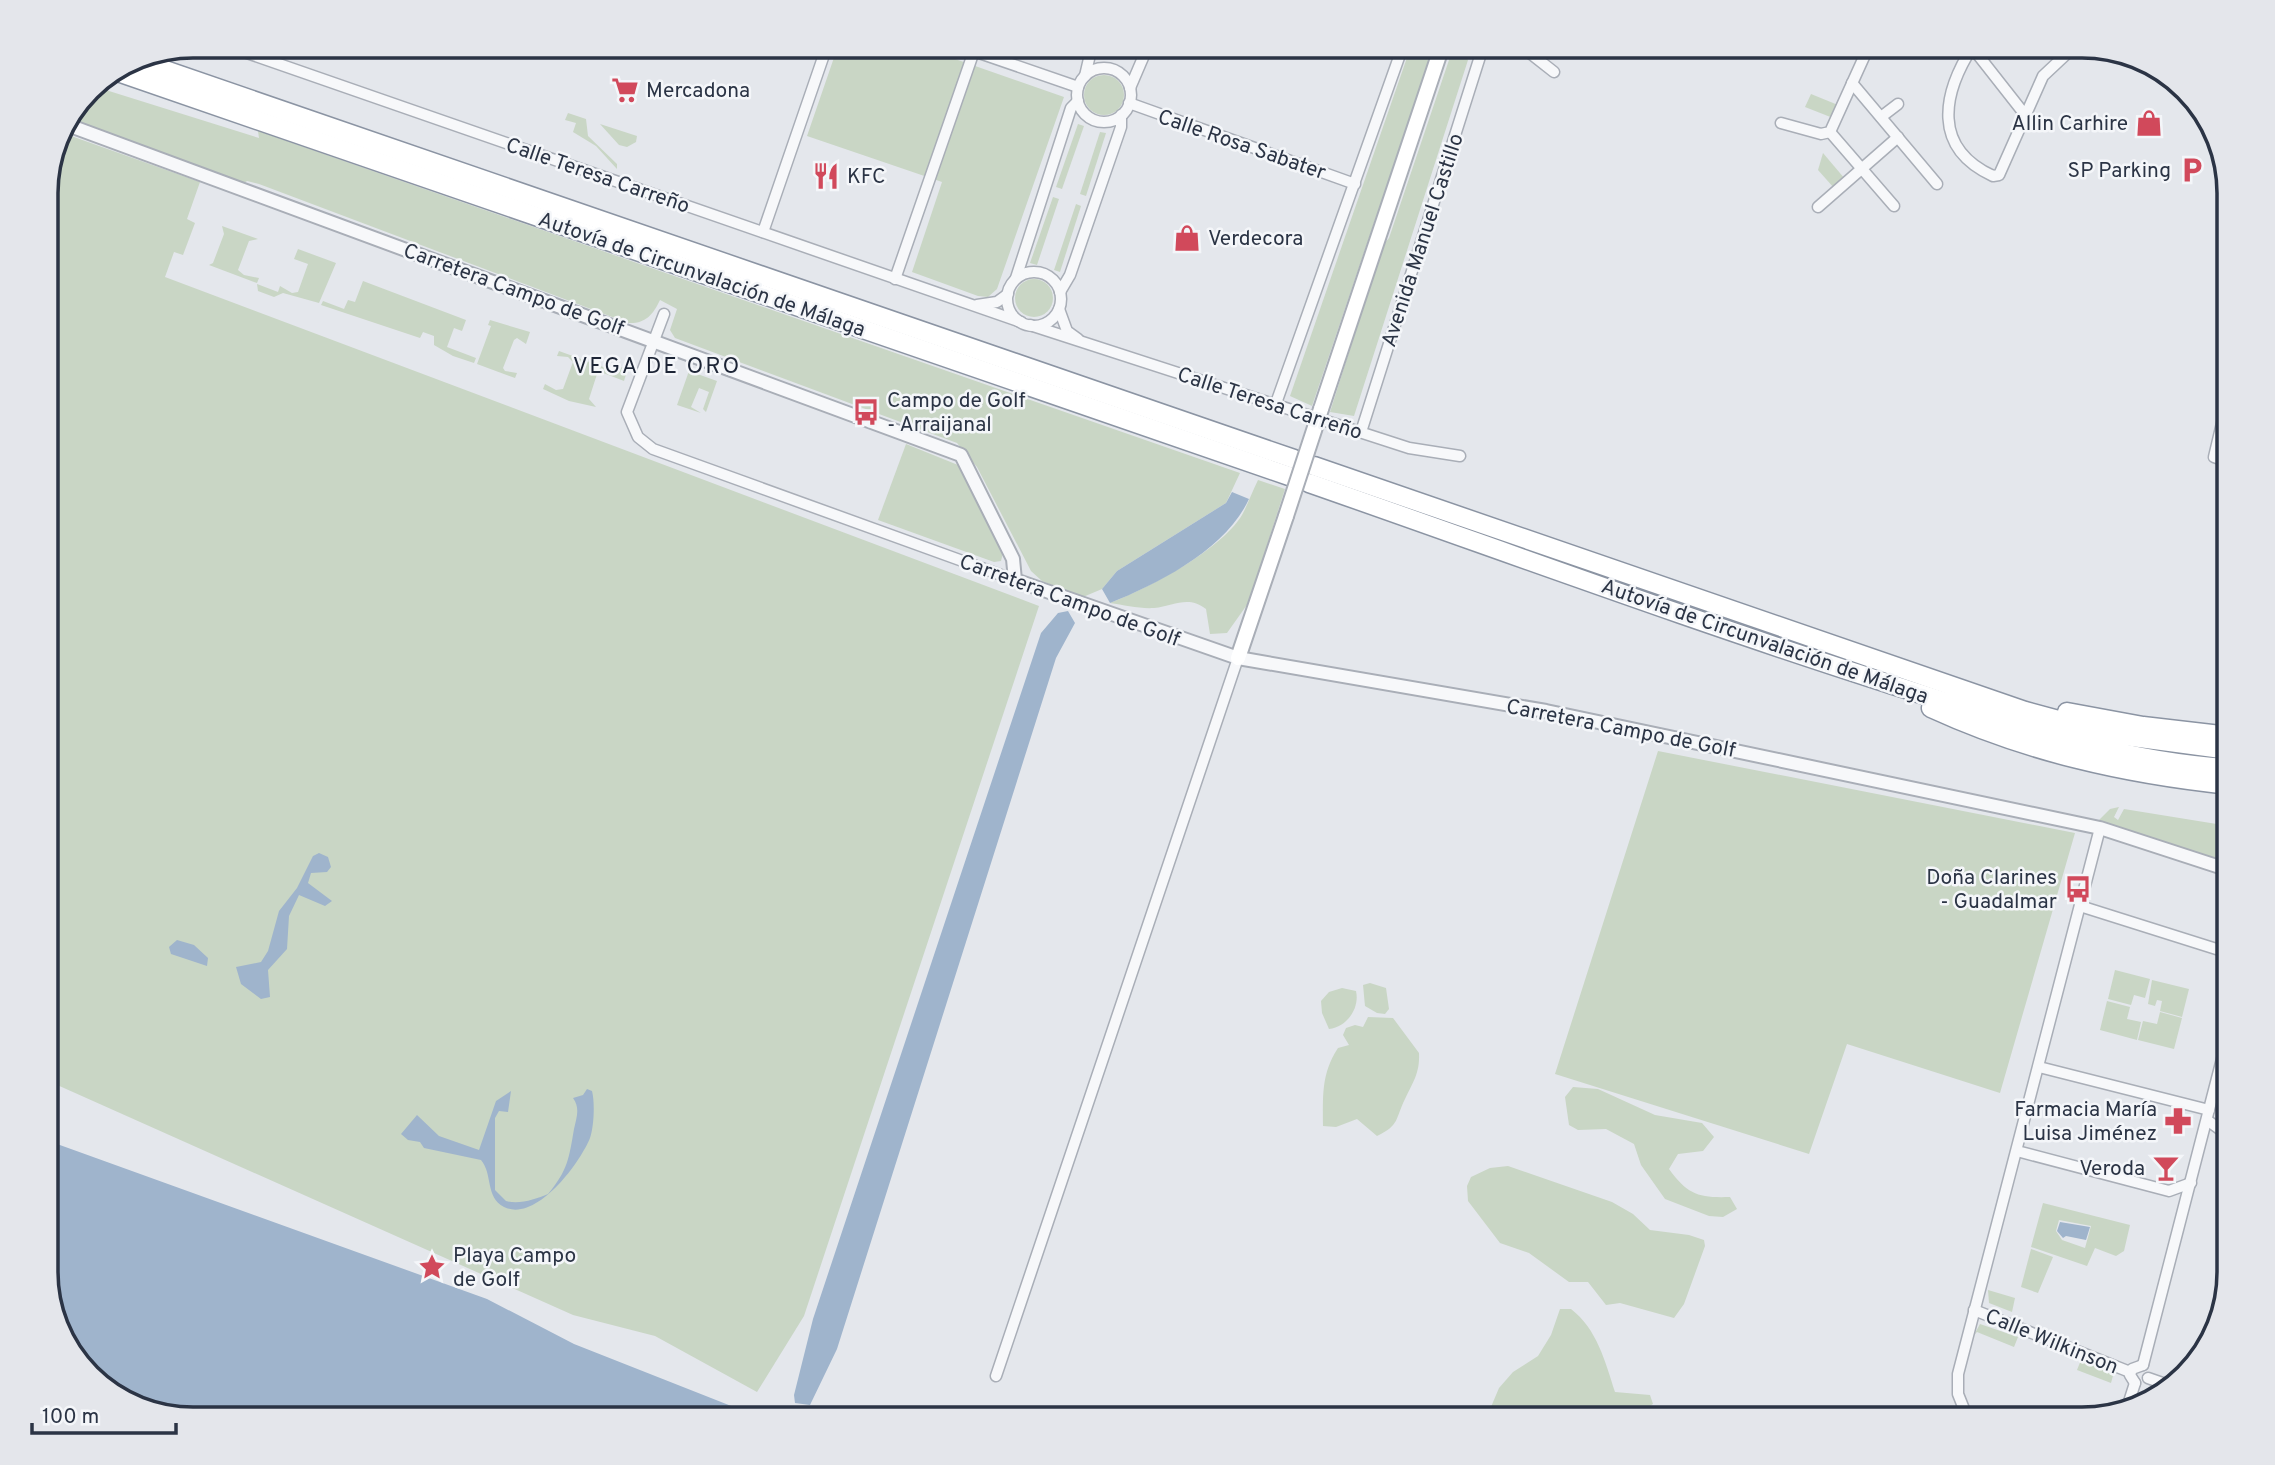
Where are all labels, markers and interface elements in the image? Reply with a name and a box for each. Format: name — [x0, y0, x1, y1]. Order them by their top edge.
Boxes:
supermarket icon: Mercadona — [610, 75, 640, 105]
place label: Mercadona — [646, 78, 750, 105]
street label: Calle Rosa Sabater — [1154, 104, 1329, 187]
shop icon: Allin Carhire — [2134, 108, 2164, 138]
place label: Allin Carhire — [2012, 111, 2128, 138]
street label: Avenida Manuel Castillo — [1376, 130, 1471, 351]
street label: Calle Teresa Carreño — [502, 132, 693, 221]
parking icon: SP Parking — [2177, 155, 2207, 185]
place label: SP Parking — [2068, 158, 2171, 185]
restaurant icon: KFC — [811, 161, 841, 191]
place label: KFC — [847, 164, 886, 191]
street label: Autovía de Circunvalación de Málaga — [534, 207, 869, 344]
shop icon: Verdecora — [1172, 223, 1202, 253]
place label: Verdecora — [1208, 226, 1303, 253]
street label: Carretera Campo de Golf — [399, 238, 628, 343]
district label: VEGA DE ORO — [573, 353, 741, 382]
street label: Calle Teresa Carreño — [1174, 362, 1365, 447]
place label: Campo de Golf - Arraijanal — [887, 388, 1026, 439]
bus stop icon: Campo de Golf - Arraijanal — [851, 397, 881, 427]
street label: Carretera Campo de Golf — [955, 549, 1184, 654]
street label: Autovía de Circunvalación de Málaga — [1597, 574, 1932, 711]
street label: Carretera Campo de Golf — [1504, 694, 1738, 765]
place label: Doña Clarines - Guadalmar — [1926, 865, 2057, 916]
bus stop icon: Doña Clarines - Guadalmar — [2063, 874, 2093, 904]
place label: Farmacia María Luisa Jiménez — [2014, 1097, 2157, 1148]
pharmacy icon: Farmacia María Luisa Jiménez — [2163, 1106, 2193, 1136]
bar icon: Veroda — [2151, 1153, 2181, 1183]
place label: Veroda — [2079, 1156, 2145, 1183]
place label: Playa Campo de Golf — [453, 1243, 576, 1294]
place icon: Playa Campo de Golf — [417, 1252, 447, 1282]
street label: Calle Wilkinson — [1981, 1303, 2122, 1381]
scale bar — [32, 1392, 175, 1436]
text: 100 m — [42, 1404, 99, 1431]

